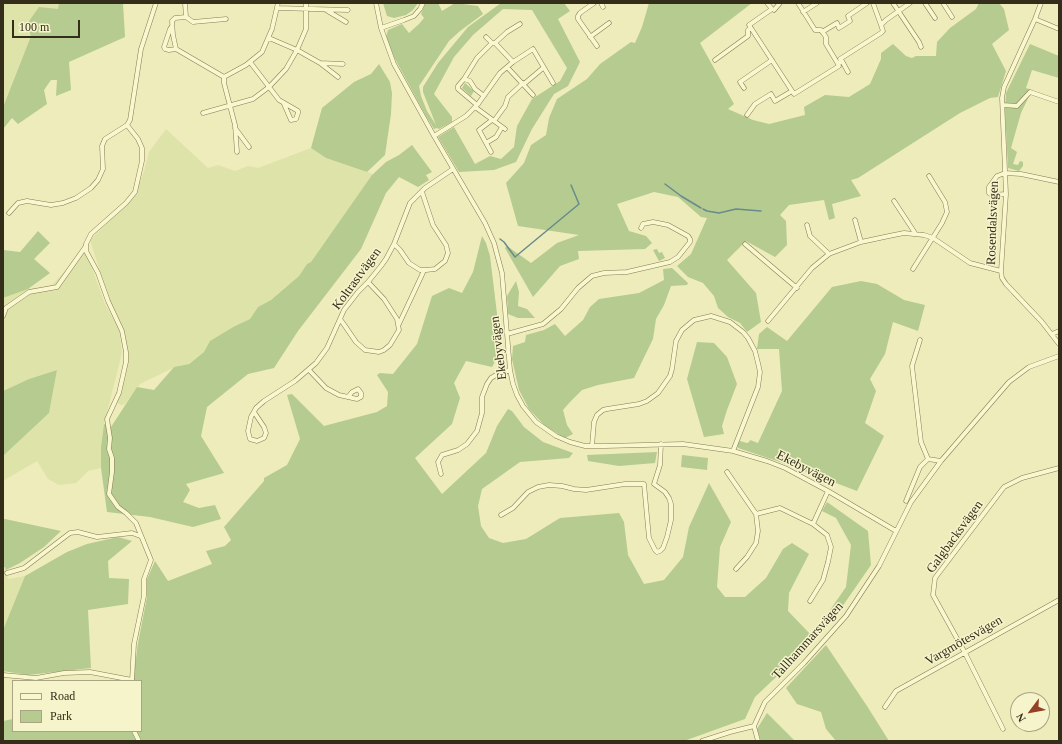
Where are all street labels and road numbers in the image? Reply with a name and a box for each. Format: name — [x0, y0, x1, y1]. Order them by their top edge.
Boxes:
street label: Rosendalsvägen — [984, 181, 1002, 265]
street label: Koltrastvägen — [329, 245, 385, 313]
street label: Ekebyvägen — [487, 315, 511, 381]
street label: Ekebyvägen — [774, 447, 838, 491]
street label: Galgbacksvägen — [923, 498, 987, 576]
street label: Tallhammarsvägen — [769, 599, 847, 683]
street label: Vargmötesvägen — [923, 613, 1005, 669]

